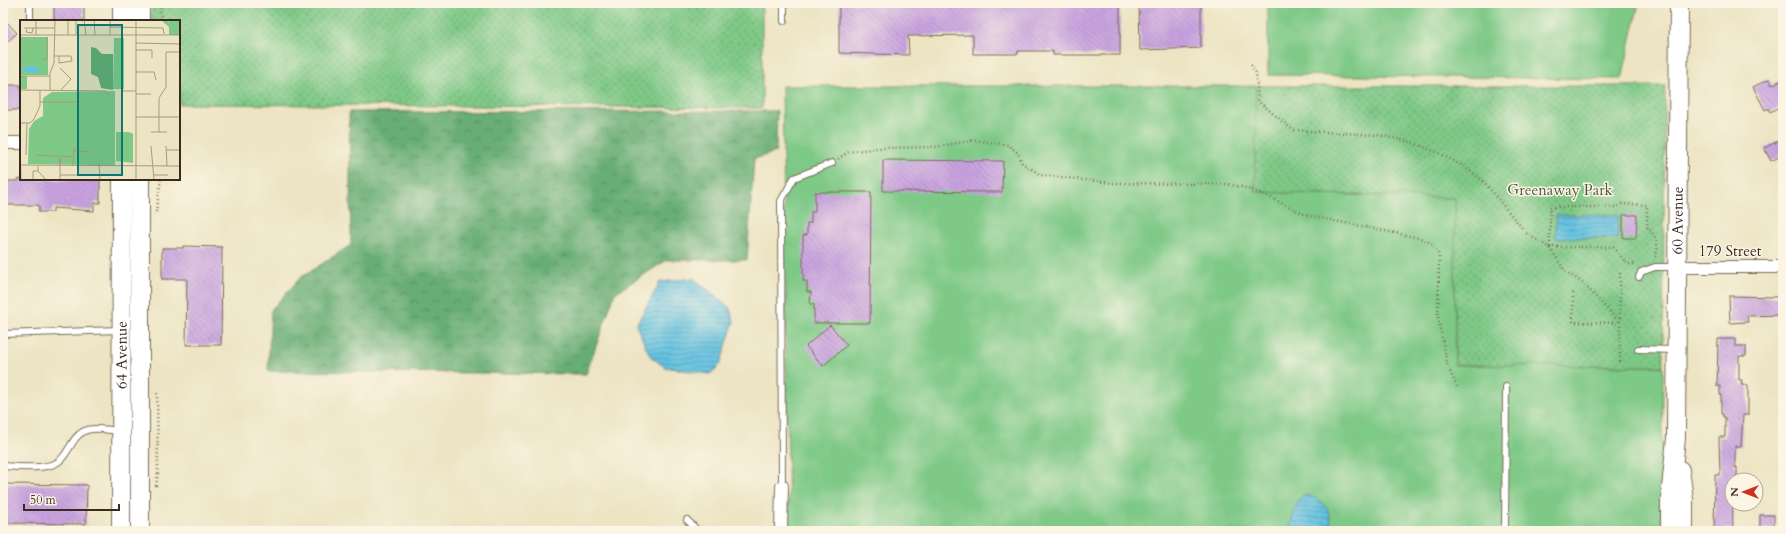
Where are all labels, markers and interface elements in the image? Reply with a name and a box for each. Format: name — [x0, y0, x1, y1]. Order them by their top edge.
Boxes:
inset map — [20, 20, 180, 180]
park label: Greenaway Park — [1507, 180, 1613, 200]
street label: 60 Avenue — [1667, 186, 1688, 254]
street label: 179 Street — [1698, 241, 1762, 261]
street label: 64 Avenue — [111, 321, 132, 389]
north arrow — [1724, 472, 1764, 512]
scale bar — [24, 486, 119, 512]
text: N — [1727, 487, 1742, 497]
text: 50 m — [30, 492, 57, 508]

